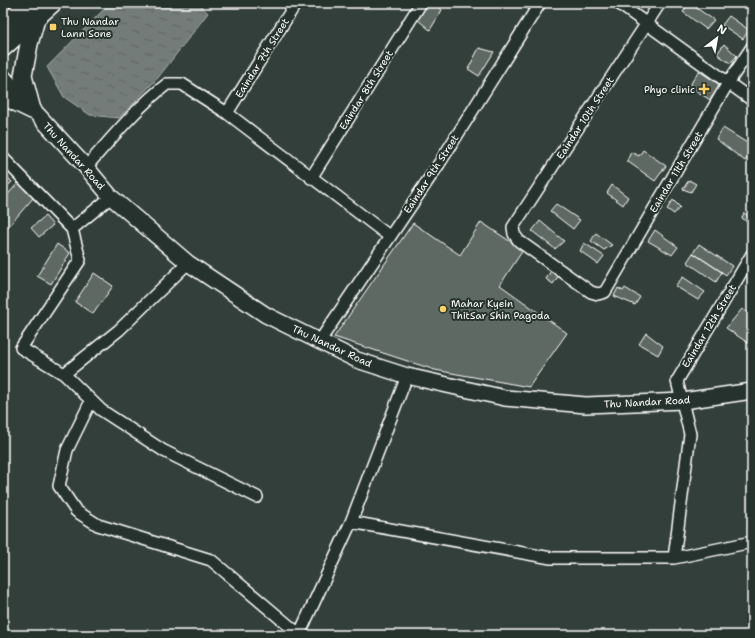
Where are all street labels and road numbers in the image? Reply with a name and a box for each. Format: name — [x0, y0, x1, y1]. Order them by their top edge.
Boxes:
street label: Eaindar 7th Street — [232, 16, 292, 100]
street label: Eaindar 8th Street — [336, 48, 396, 132]
street label: Eaindar 10th Street — [553, 74, 617, 162]
street label: Thu Nandar Road — [40, 120, 108, 193]
street label: Eaindar 11th Street — [647, 129, 705, 215]
street label: Eaindar 9th Street — [401, 132, 461, 216]
street label: Eaindar 12th Street — [679, 282, 739, 370]
street label: Thu Nandar Road — [290, 322, 375, 370]
street label: Thu Nandar Road — [603, 393, 691, 411]

